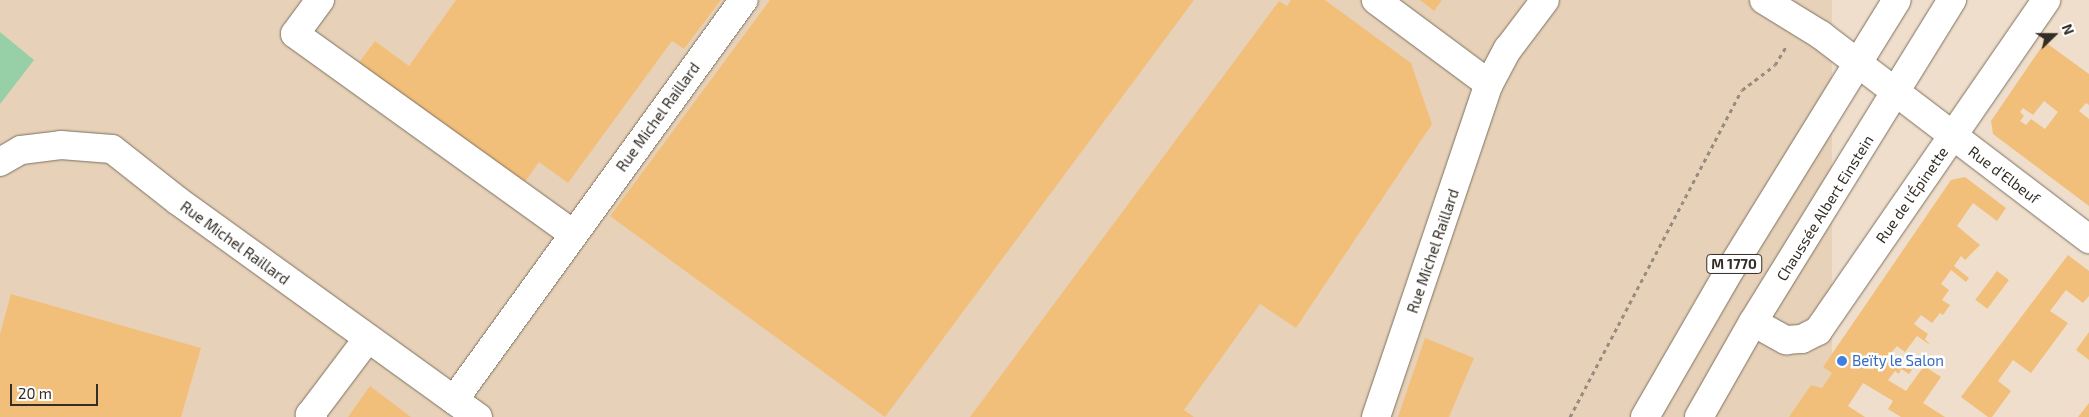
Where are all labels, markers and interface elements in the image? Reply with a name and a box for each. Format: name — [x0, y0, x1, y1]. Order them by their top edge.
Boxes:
north arrow — [2029, 10, 2079, 60]
text: N — [2059, 21, 2078, 37]
street label: Rue Michel Raillard — [612, 59, 704, 175]
street label: Chaussée Albert Einstein — [1773, 132, 1877, 284]
street label: Rue d'Elbeuf — [1965, 142, 2043, 208]
street label: Rue de l'Épinette — [1872, 143, 1952, 247]
street label: Rue Michel Raillard — [1403, 186, 1463, 316]
street label: Rue Michel Raillard — [177, 197, 293, 289]
road number: M 1770 — [1705, 252, 1763, 276]
place label: Beïty le Salon — [1852, 352, 1944, 370]
marker: Beïty le Salon — [1836, 355, 1848, 367]
scale bar — [12, 374, 100, 406]
text: 20 m — [18, 384, 52, 402]

